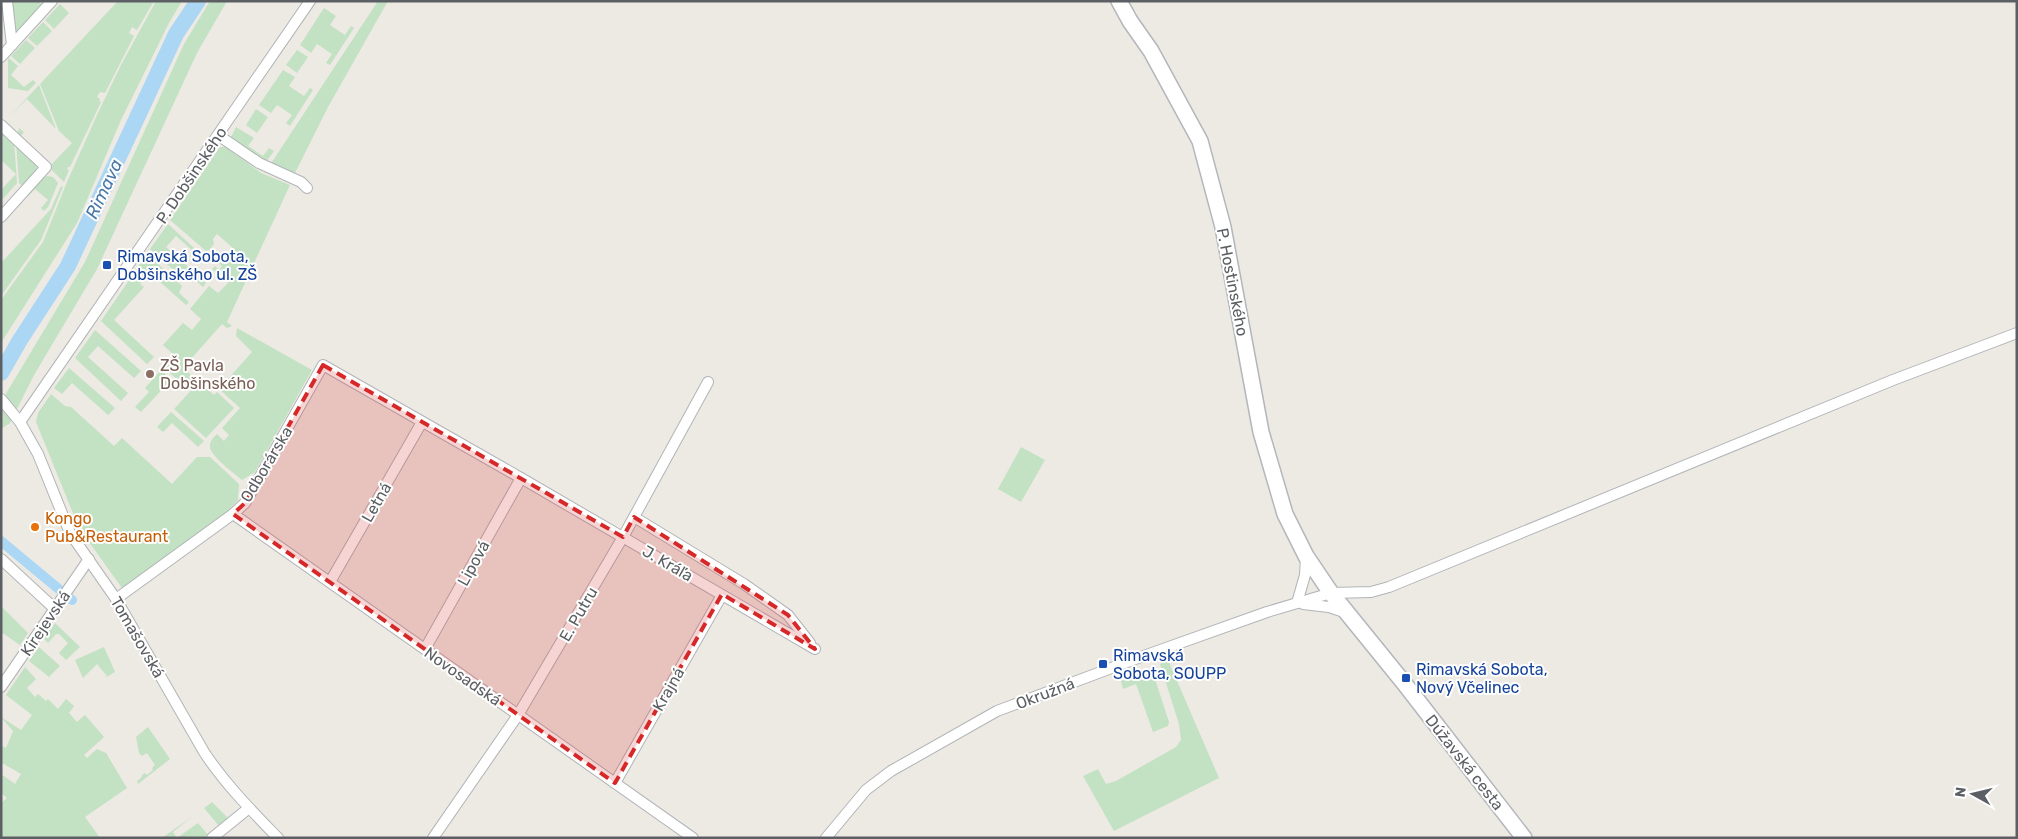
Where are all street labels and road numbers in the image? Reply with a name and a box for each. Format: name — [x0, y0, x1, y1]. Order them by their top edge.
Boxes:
street label: P. Dobšinského — [152, 123, 231, 227]
street label: P. Hostinského — [1213, 227, 1252, 338]
street label: Odborárska — [236, 423, 296, 506]
street label: Letná — [358, 479, 395, 525]
street label: Lipová — [453, 537, 494, 589]
street label: J. Kráľa — [639, 541, 696, 585]
street label: E. Putru — [555, 584, 602, 645]
street label: Kirejevská — [17, 587, 74, 660]
street label: Tomašovská — [107, 593, 168, 681]
street label: Novosadská — [421, 643, 505, 710]
street label: Krajná — [648, 664, 688, 714]
street label: Okružná — [1013, 674, 1077, 713]
street label: Dúžavská cesta — [1421, 711, 1508, 814]

